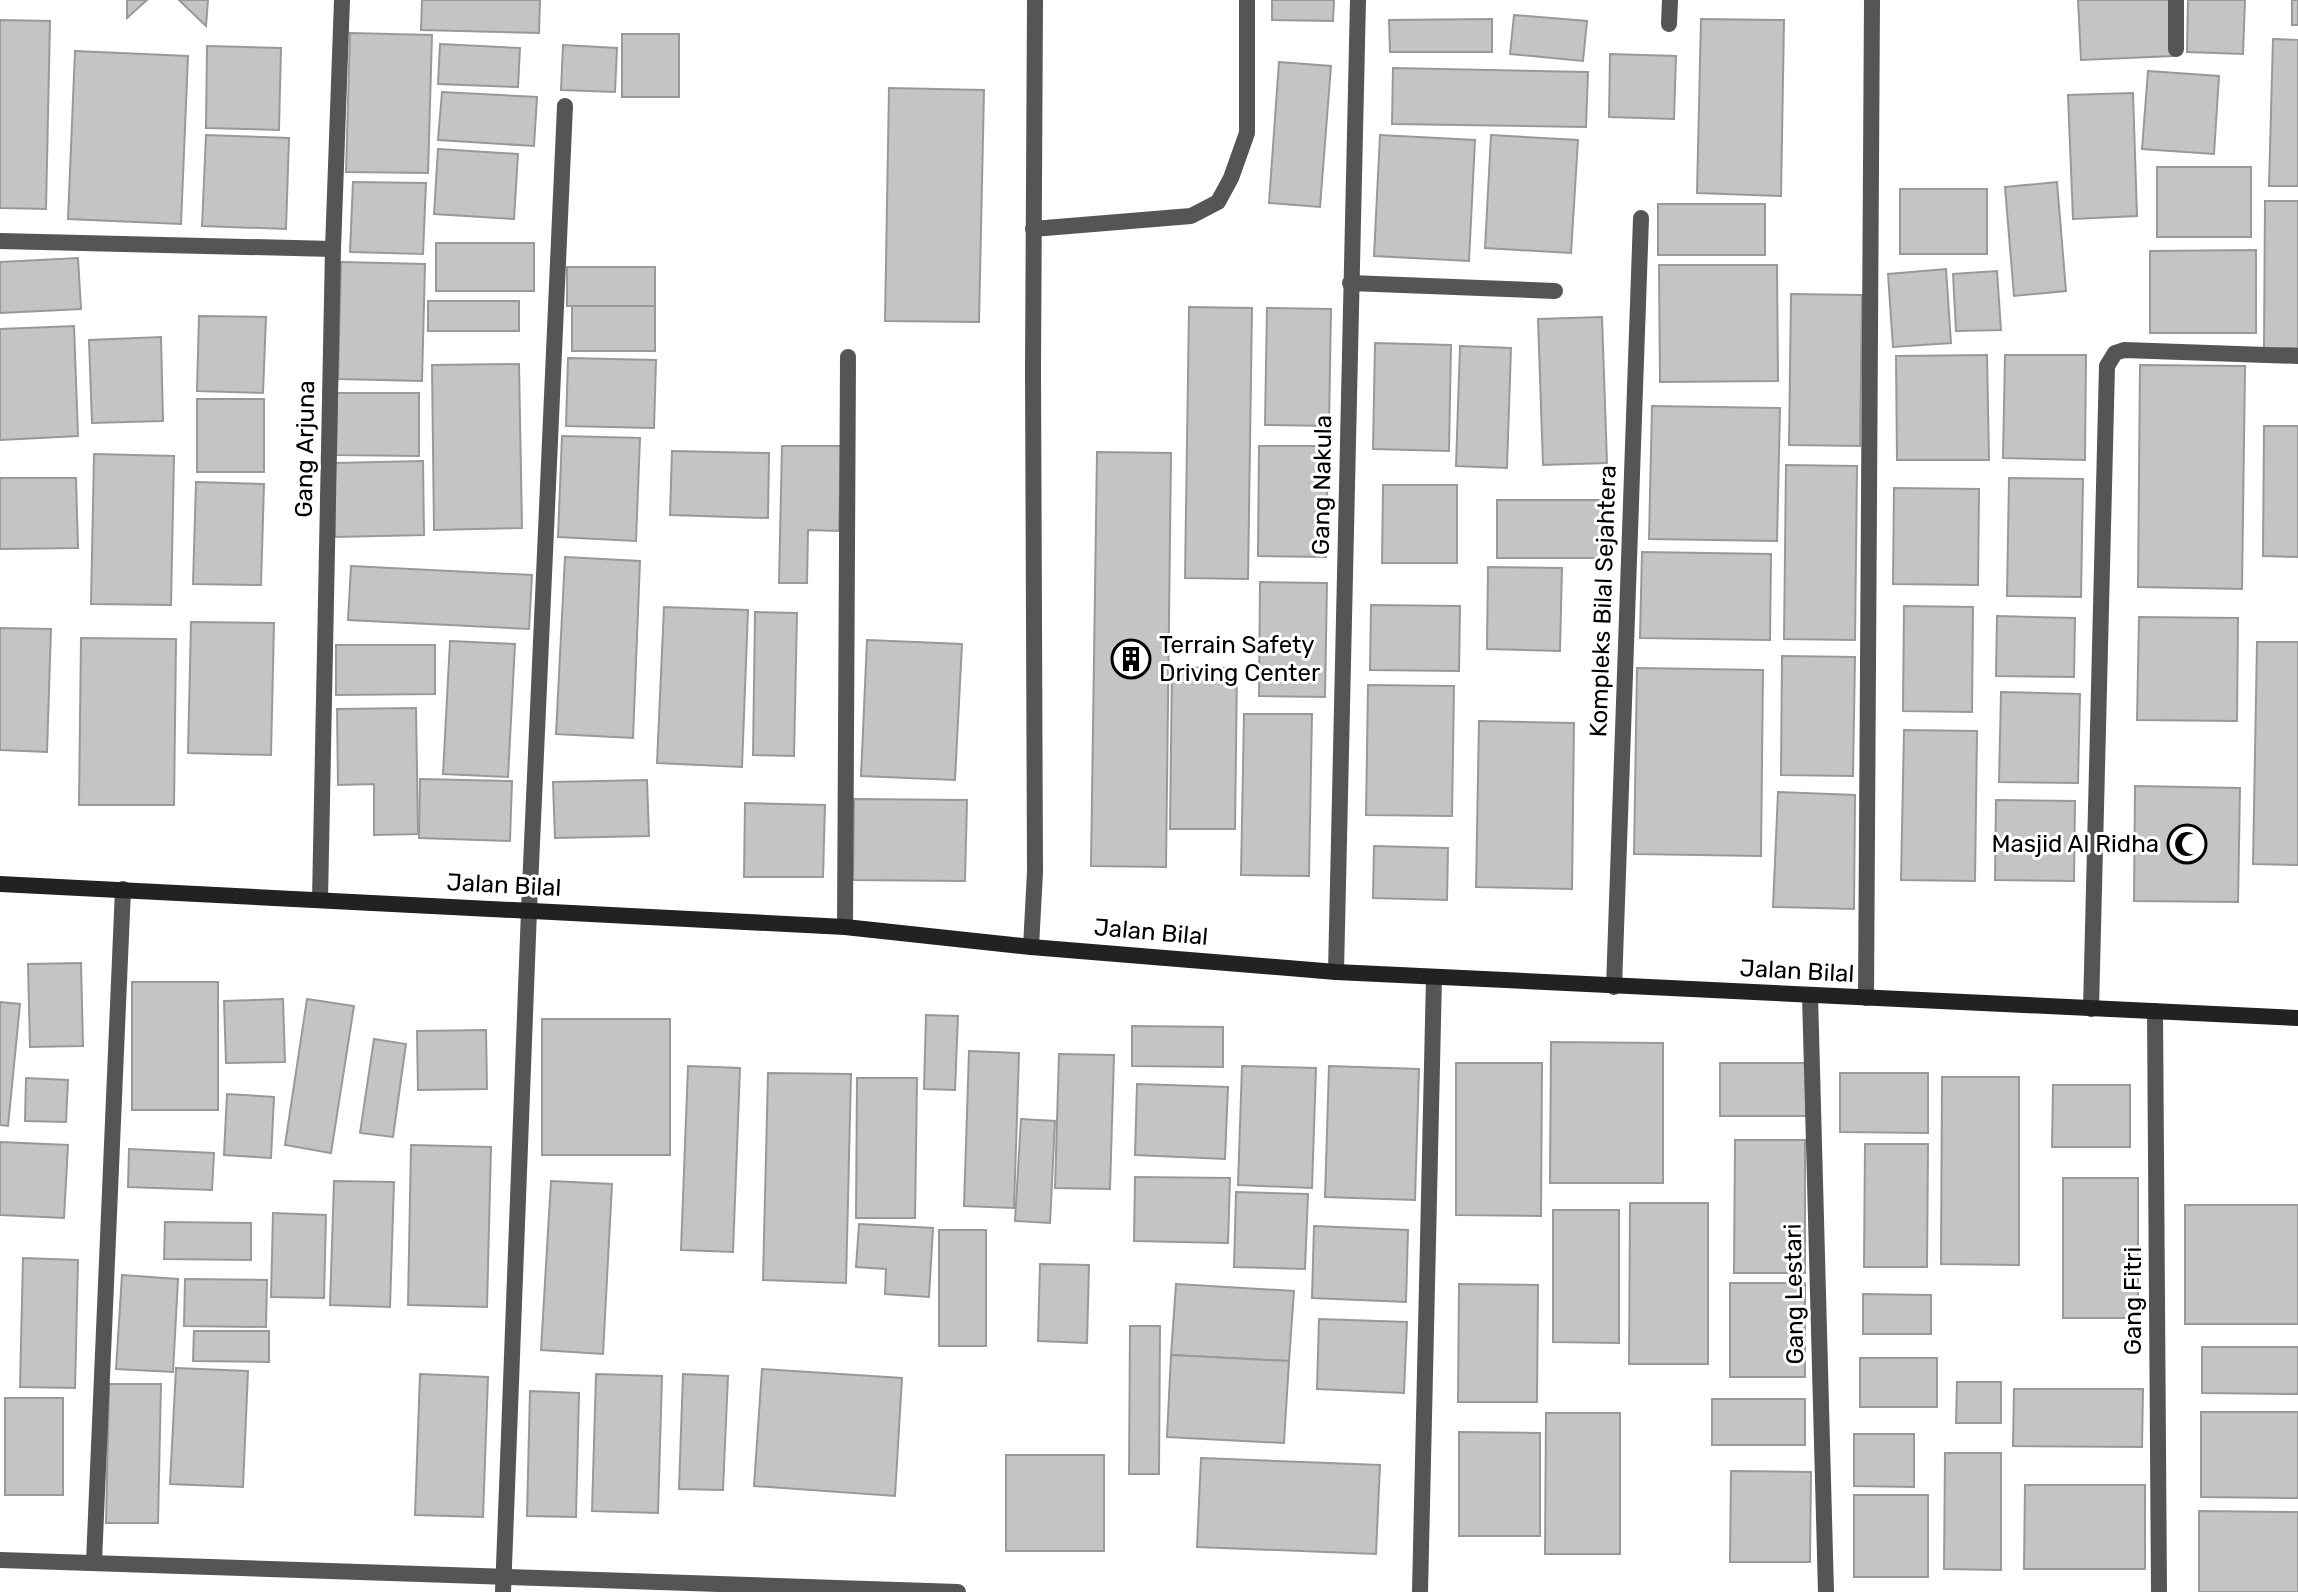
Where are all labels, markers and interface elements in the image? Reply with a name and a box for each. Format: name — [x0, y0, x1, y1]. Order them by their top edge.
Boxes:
street label: Gang Arjuna — [290, 380, 320, 518]
street label: Gang Nakula — [1307, 415, 1337, 555]
street label: Kompleks Bilal Sejahtera — [1584, 464, 1622, 738]
place label: Terrain Safety Driving Center — [1159, 631, 1320, 687]
building icon: Terrain Safety Driving Center — [1110, 638, 1152, 680]
mosque icon: Masjid Al Ridha — [2166, 823, 2208, 865]
place label: Masjid Al Ridha — [1992, 830, 2159, 858]
street label: Jalan Bilal — [446, 868, 562, 902]
street label: Jalan Bilal — [1093, 913, 1209, 951]
street label: Jalan Bilal — [1739, 954, 1855, 988]
street label: Gang Lestari — [1779, 1223, 1809, 1365]
street label: Gang Fitri — [2119, 1247, 2147, 1355]

